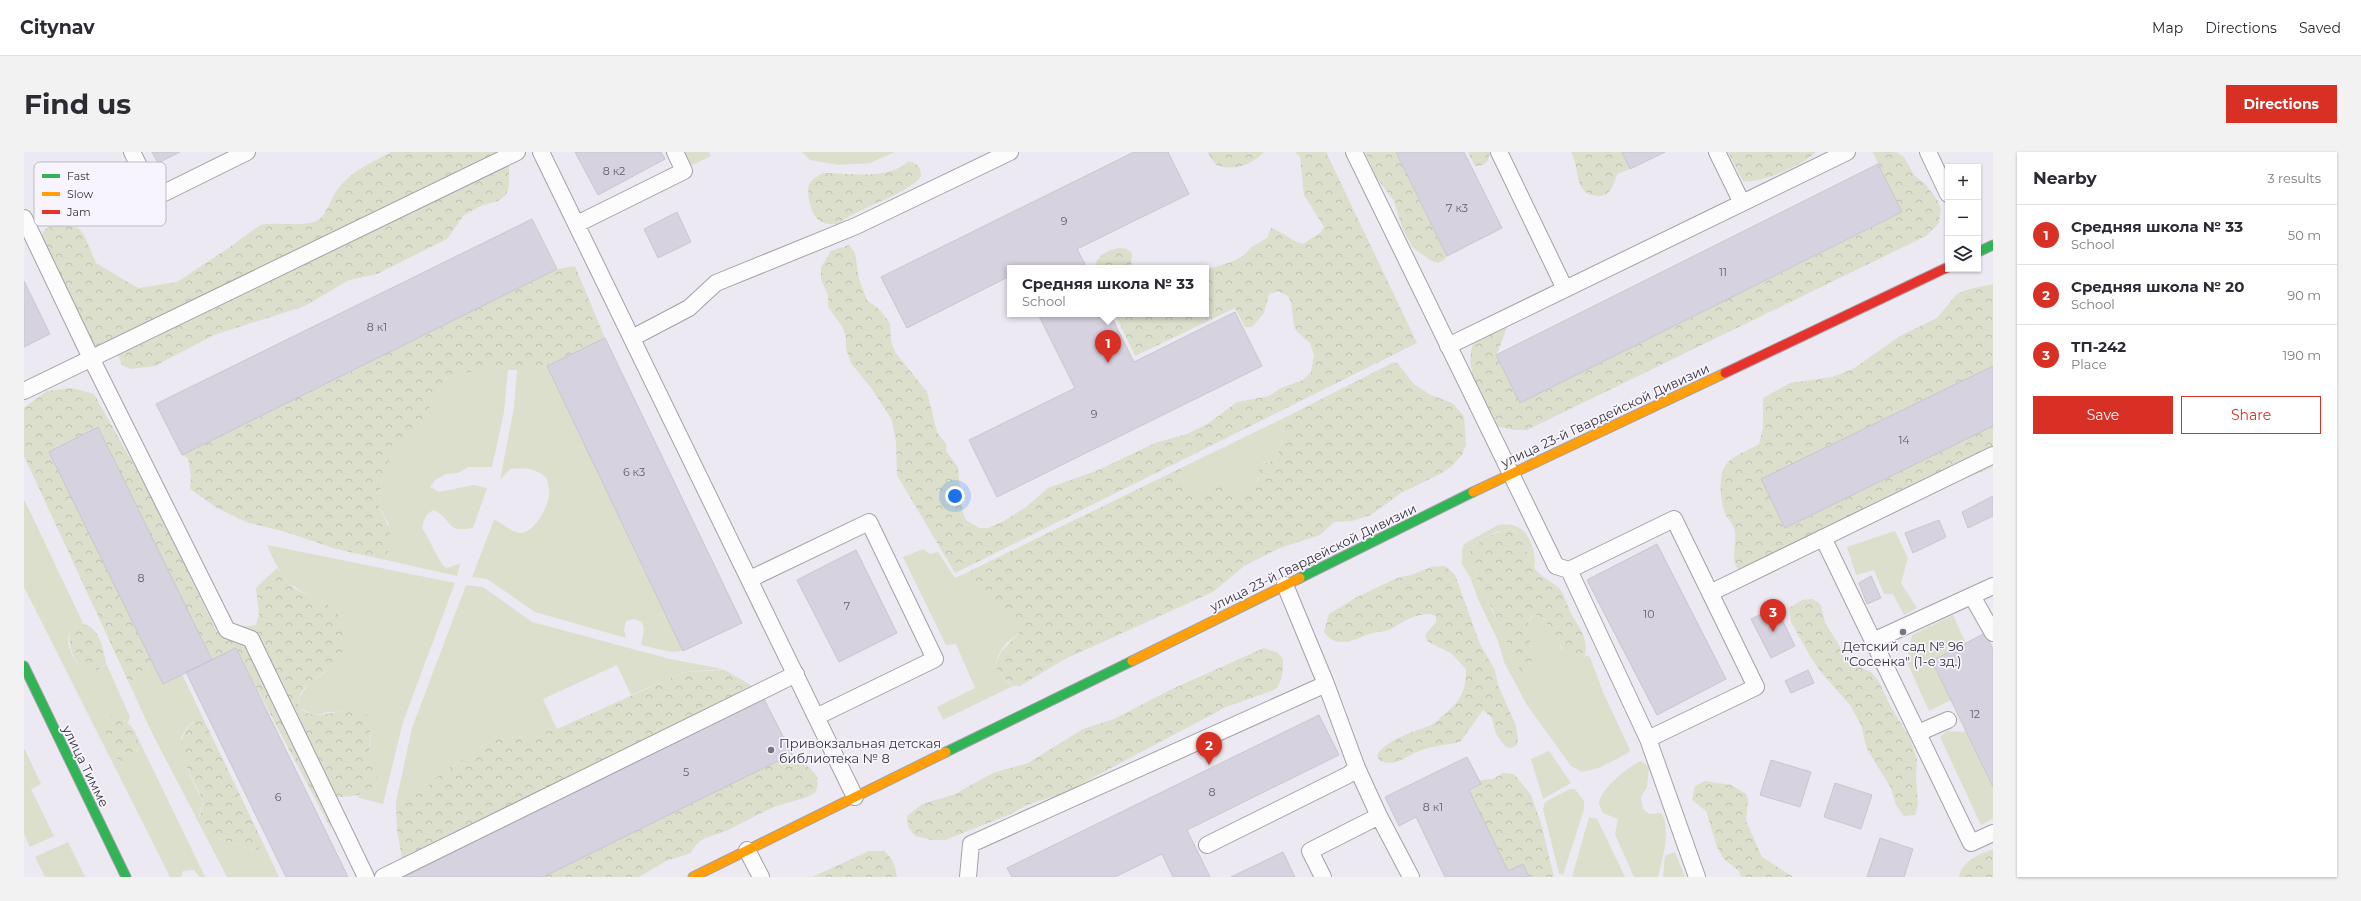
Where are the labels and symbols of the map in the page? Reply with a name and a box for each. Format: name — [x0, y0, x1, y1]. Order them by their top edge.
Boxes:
legend — [34, 162, 166, 226]
house number: 8 к2 — [603, 164, 625, 178]
text: Fast — [67, 169, 91, 183]
text: Slow — [67, 187, 93, 201]
house number: 7 к3 — [1446, 201, 1468, 215]
text: Jam — [66, 205, 91, 219]
house number: 9 — [1061, 214, 1068, 228]
house number: 11 — [1719, 265, 1727, 279]
house number: 8 к1 — [367, 320, 387, 334]
pin: 1 — [1095, 330, 1121, 363]
street label: улица 23-й Гвардейской Дивизии — [1497, 360, 1712, 471]
house number: 9 — [1091, 407, 1098, 421]
house number: 14 — [1898, 433, 1910, 447]
house number: 6 к3 — [623, 465, 645, 479]
your location — [945, 486, 965, 506]
street label: улица 23-й Гвардейской Дивизии — [1206, 500, 1419, 615]
house number: 8 — [137, 571, 145, 585]
house number: 7 — [844, 599, 850, 613]
pin: 3 — [1760, 599, 1786, 632]
house number: 10 — [1643, 607, 1655, 621]
marker: Детский сад № 96 "Сосенка" (1-е зд.) — [1898, 627, 1908, 637]
place label: Детский сад № 96 "Сосенка" (1-е зд.) — [1842, 638, 1964, 669]
house number: 12 — [1970, 707, 1980, 721]
street label: улица Тимме — [59, 722, 113, 809]
pin: 2 — [1196, 732, 1222, 765]
place label: Привокзальная детская библиотека № 8 — [779, 735, 941, 766]
marker: Привокзальная детская библиотека № 8 — [766, 745, 776, 755]
house number: 5 — [683, 765, 689, 779]
house number: 8 — [1208, 785, 1216, 799]
house number: 6 — [275, 790, 282, 804]
house number: 8 к1 — [1423, 800, 1443, 814]

